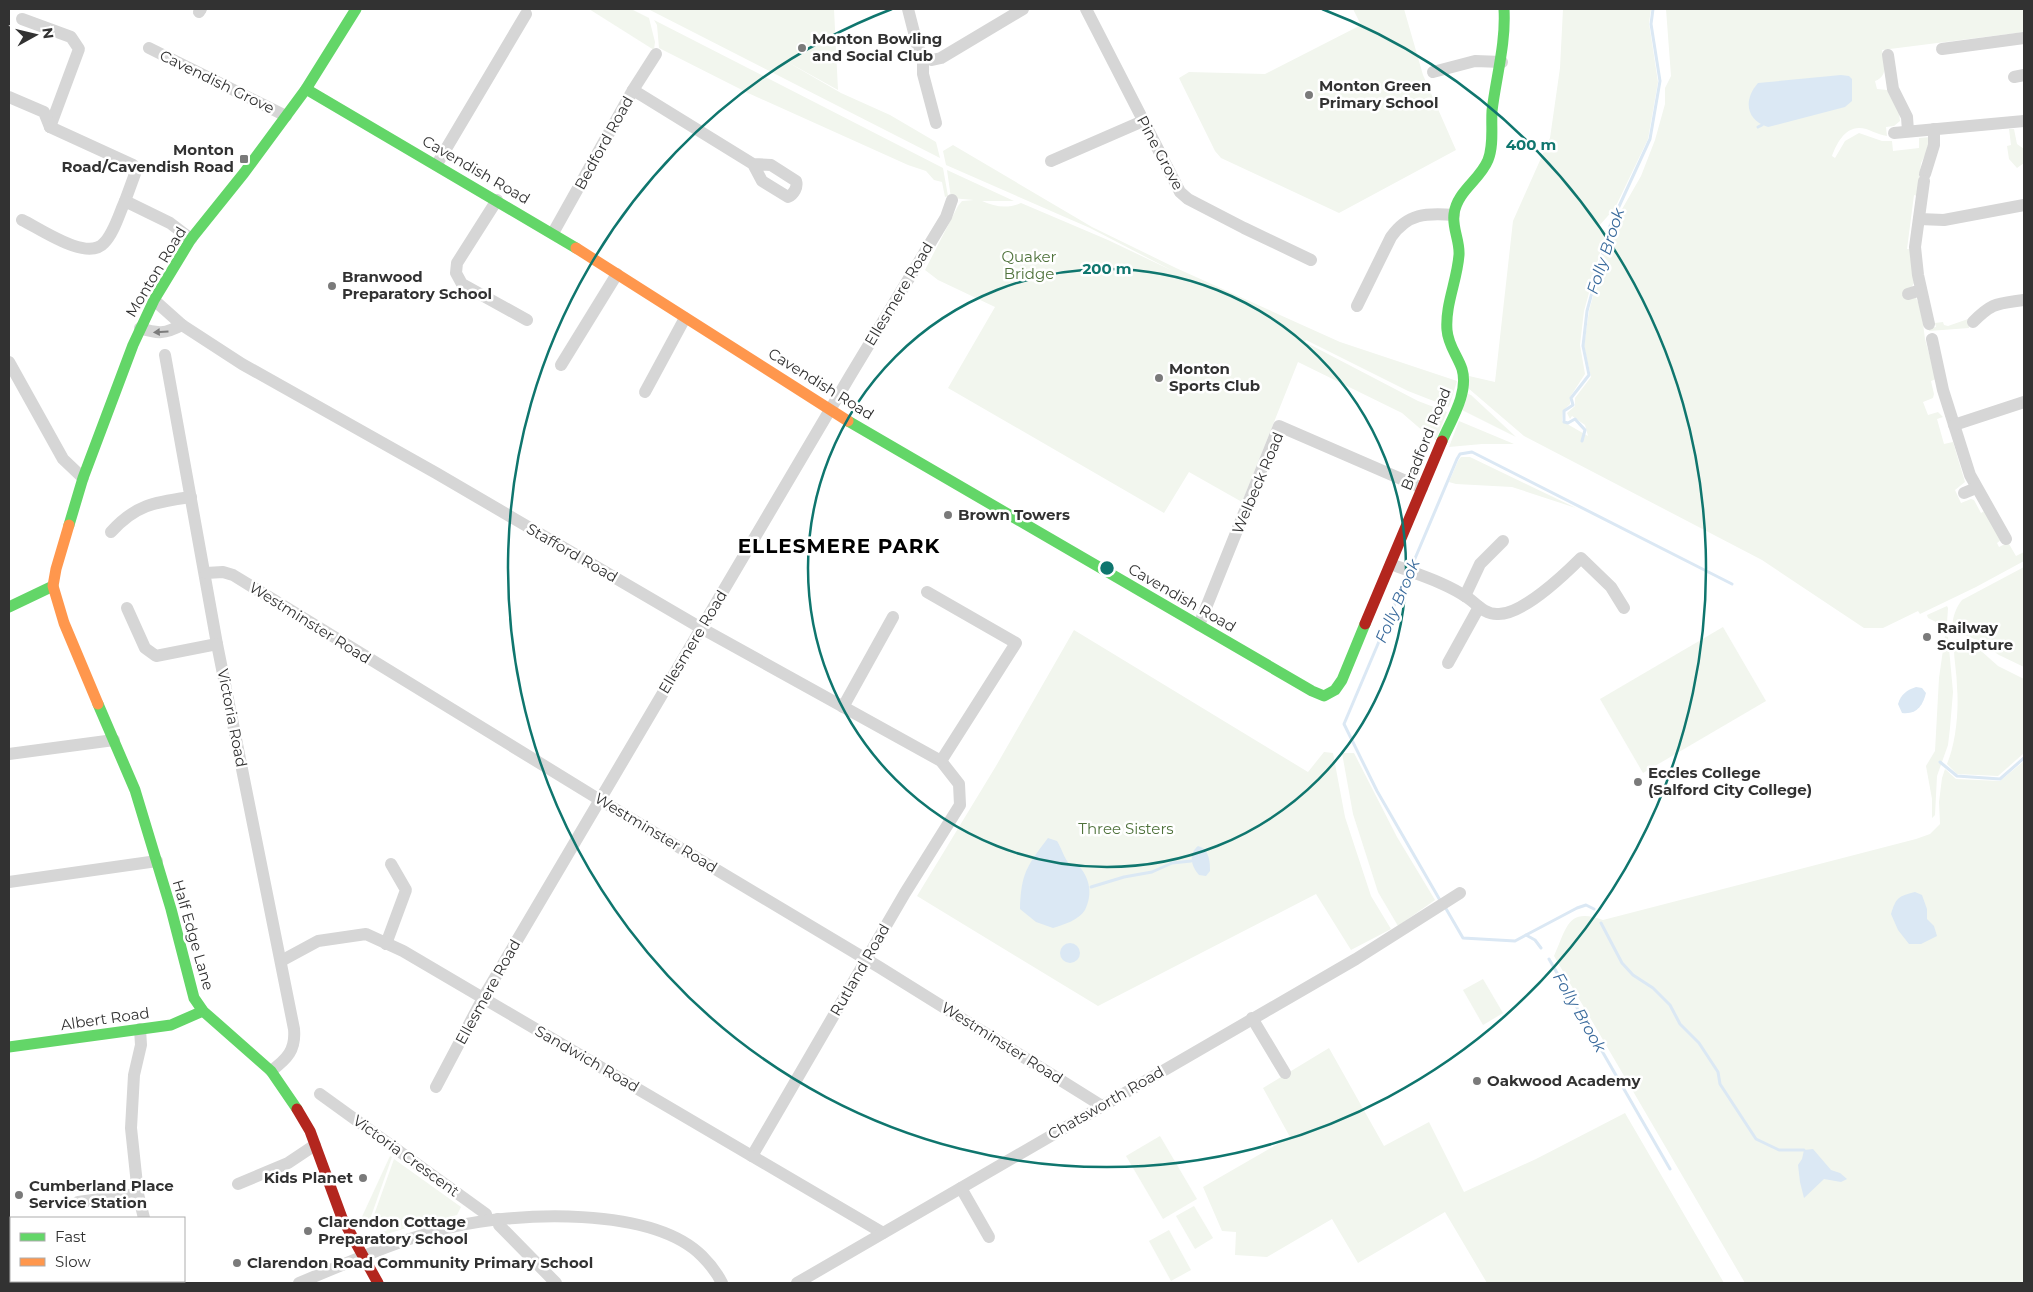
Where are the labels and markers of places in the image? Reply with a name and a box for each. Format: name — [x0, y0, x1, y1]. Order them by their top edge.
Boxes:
place label: Monton Bowling and Social Club — [812, 29, 942, 65]
marker: Monton Bowling and Social Club — [796, 42, 808, 54]
place label: Monton Green Primary School — [1319, 76, 1438, 112]
marker: Monton Green Primary School — [1303, 89, 1315, 101]
place label: Monton Road/Cavendish Road — [62, 140, 234, 176]
marker: Monton Road/Cavendish Road — [238, 153, 250, 165]
place label: Branwood Preparatory School — [342, 267, 492, 303]
marker: Branwood Preparatory School — [326, 280, 338, 292]
place label: Monton Sports Club — [1169, 359, 1260, 395]
marker: Monton Sports Club — [1153, 372, 1165, 384]
place label: Brown Towers — [958, 505, 1070, 524]
marker: Brown Towers — [942, 509, 954, 521]
centre of rings — [1098, 559, 1116, 577]
place label: Railway Sculpture — [1937, 618, 2013, 654]
marker: Railway Sculpture — [1921, 631, 1933, 643]
place label: Eccles College (Salford City College) — [1648, 763, 1812, 799]
marker: Eccles College (Salford City College) — [1632, 776, 1644, 788]
place label: Oakwood Academy — [1487, 1071, 1641, 1090]
marker: Oakwood Academy — [1471, 1075, 1483, 1087]
place label: Kids Planet — [264, 1168, 353, 1187]
marker: Kids Planet — [357, 1172, 369, 1184]
place label: Cumberland Place Service Station — [29, 1176, 174, 1212]
marker: Cumberland Place Service Station — [13, 1189, 25, 1201]
place label: Clarendon Cottage Preparatory School — [318, 1212, 468, 1248]
marker: Clarendon Cottage Preparatory School — [302, 1225, 314, 1237]
place label: Clarendon Road Community Primary School — [247, 1253, 593, 1272]
marker: Clarendon Road Community Primary School — [231, 1257, 243, 1269]

